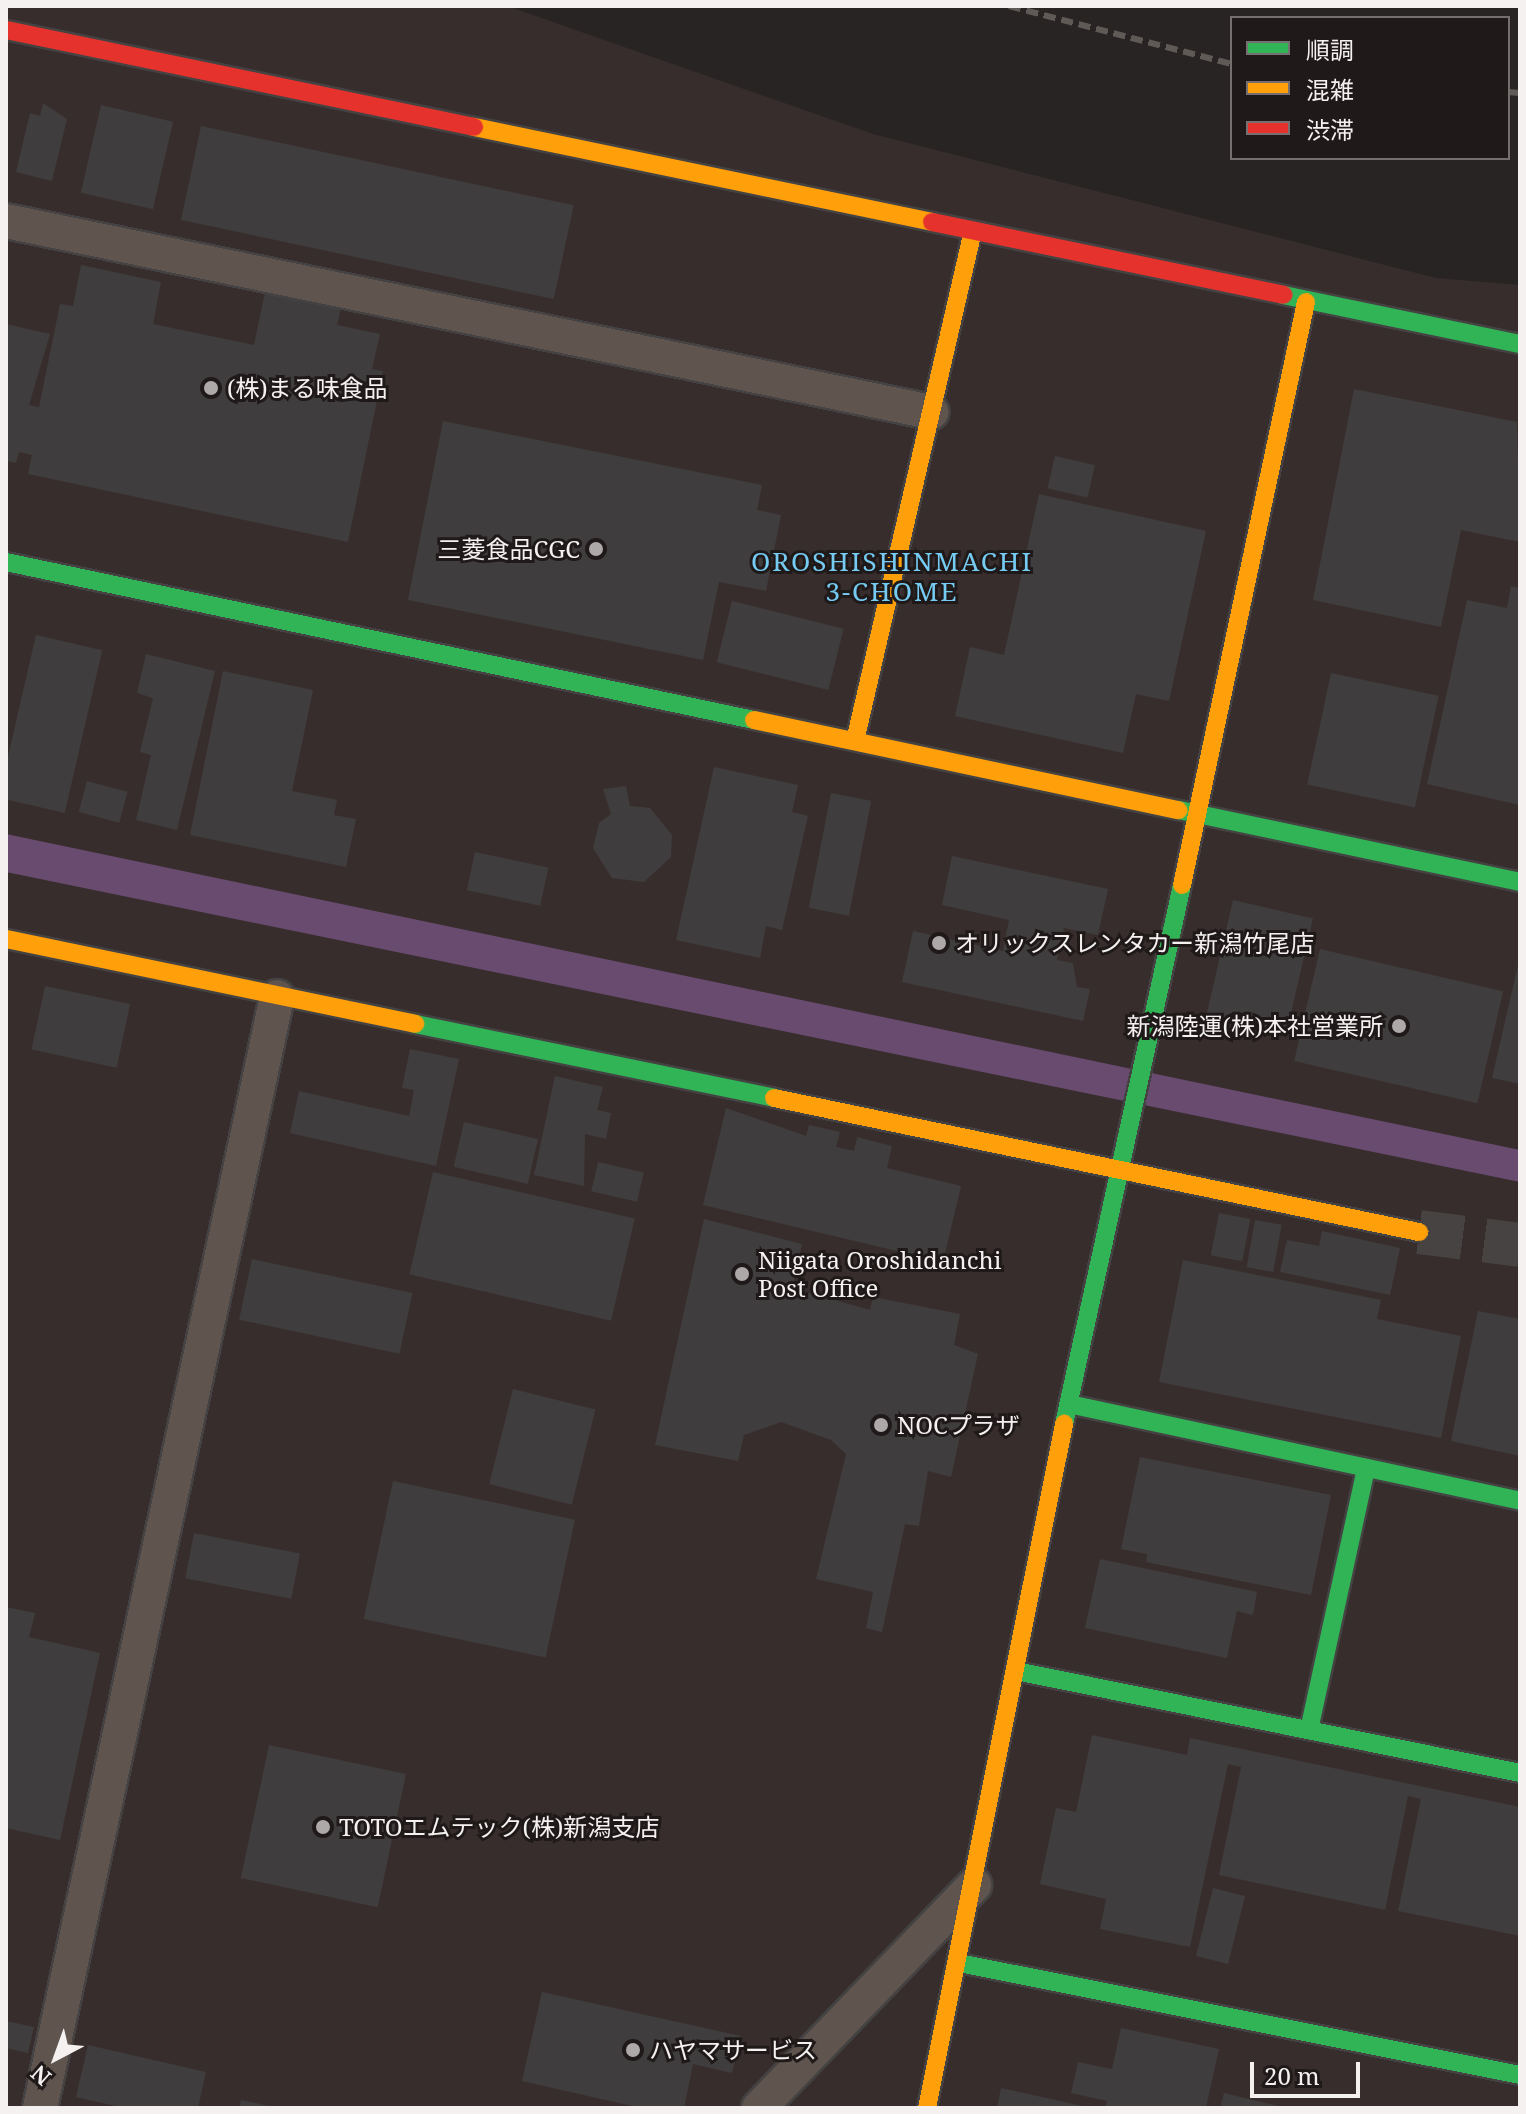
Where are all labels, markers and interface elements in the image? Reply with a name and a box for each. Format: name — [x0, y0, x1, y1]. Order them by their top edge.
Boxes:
legend — [1230, 16, 1510, 160]
text: 順調 — [1306, 33, 1354, 66]
text: 混雑 — [1306, 73, 1354, 106]
text: 渋滞 — [1306, 113, 1354, 146]
place label: (株)まる味食品 — [227, 374, 388, 402]
marker: (株)まる味食品 — [202, 379, 220, 397]
place label: 三菱食品CGC — [437, 535, 580, 563]
marker: 三菱食品CGC — [587, 540, 605, 558]
district label: OROSHISHINMACHI 3-CHOME — [751, 546, 1033, 608]
place label: オリックスレンタカー新潟竹尾店 — [955, 929, 1315, 957]
marker: オリックスレンタカー新潟竹尾店 — [930, 934, 948, 952]
place label: 新潟陸運(株)本社営業所 — [1126, 1012, 1383, 1040]
marker: 新潟陸運(株)本社営業所 — [1390, 1017, 1408, 1035]
place label: Niigata Oroshidanchi Post Office — [758, 1246, 1001, 1302]
marker: Niigata Oroshidanchi Post Office — [733, 1265, 751, 1283]
place label: NOCプラザ — [897, 1411, 1020, 1439]
marker: NOCプラザ — [872, 1416, 890, 1434]
place label: TOTOエムテック(株)新潟支店 — [339, 1813, 659, 1841]
marker: TOTOエムテック(株)新潟支店 — [314, 1818, 332, 1836]
north arrow — [16, 2018, 96, 2098]
place label: ハヤマサービス — [649, 2036, 817, 2064]
marker: ハヤマサービス — [624, 2041, 642, 2059]
scale bar — [1254, 2046, 1364, 2096]
text: N — [24, 2059, 57, 2093]
text: 20 m — [1264, 2059, 1320, 2092]

